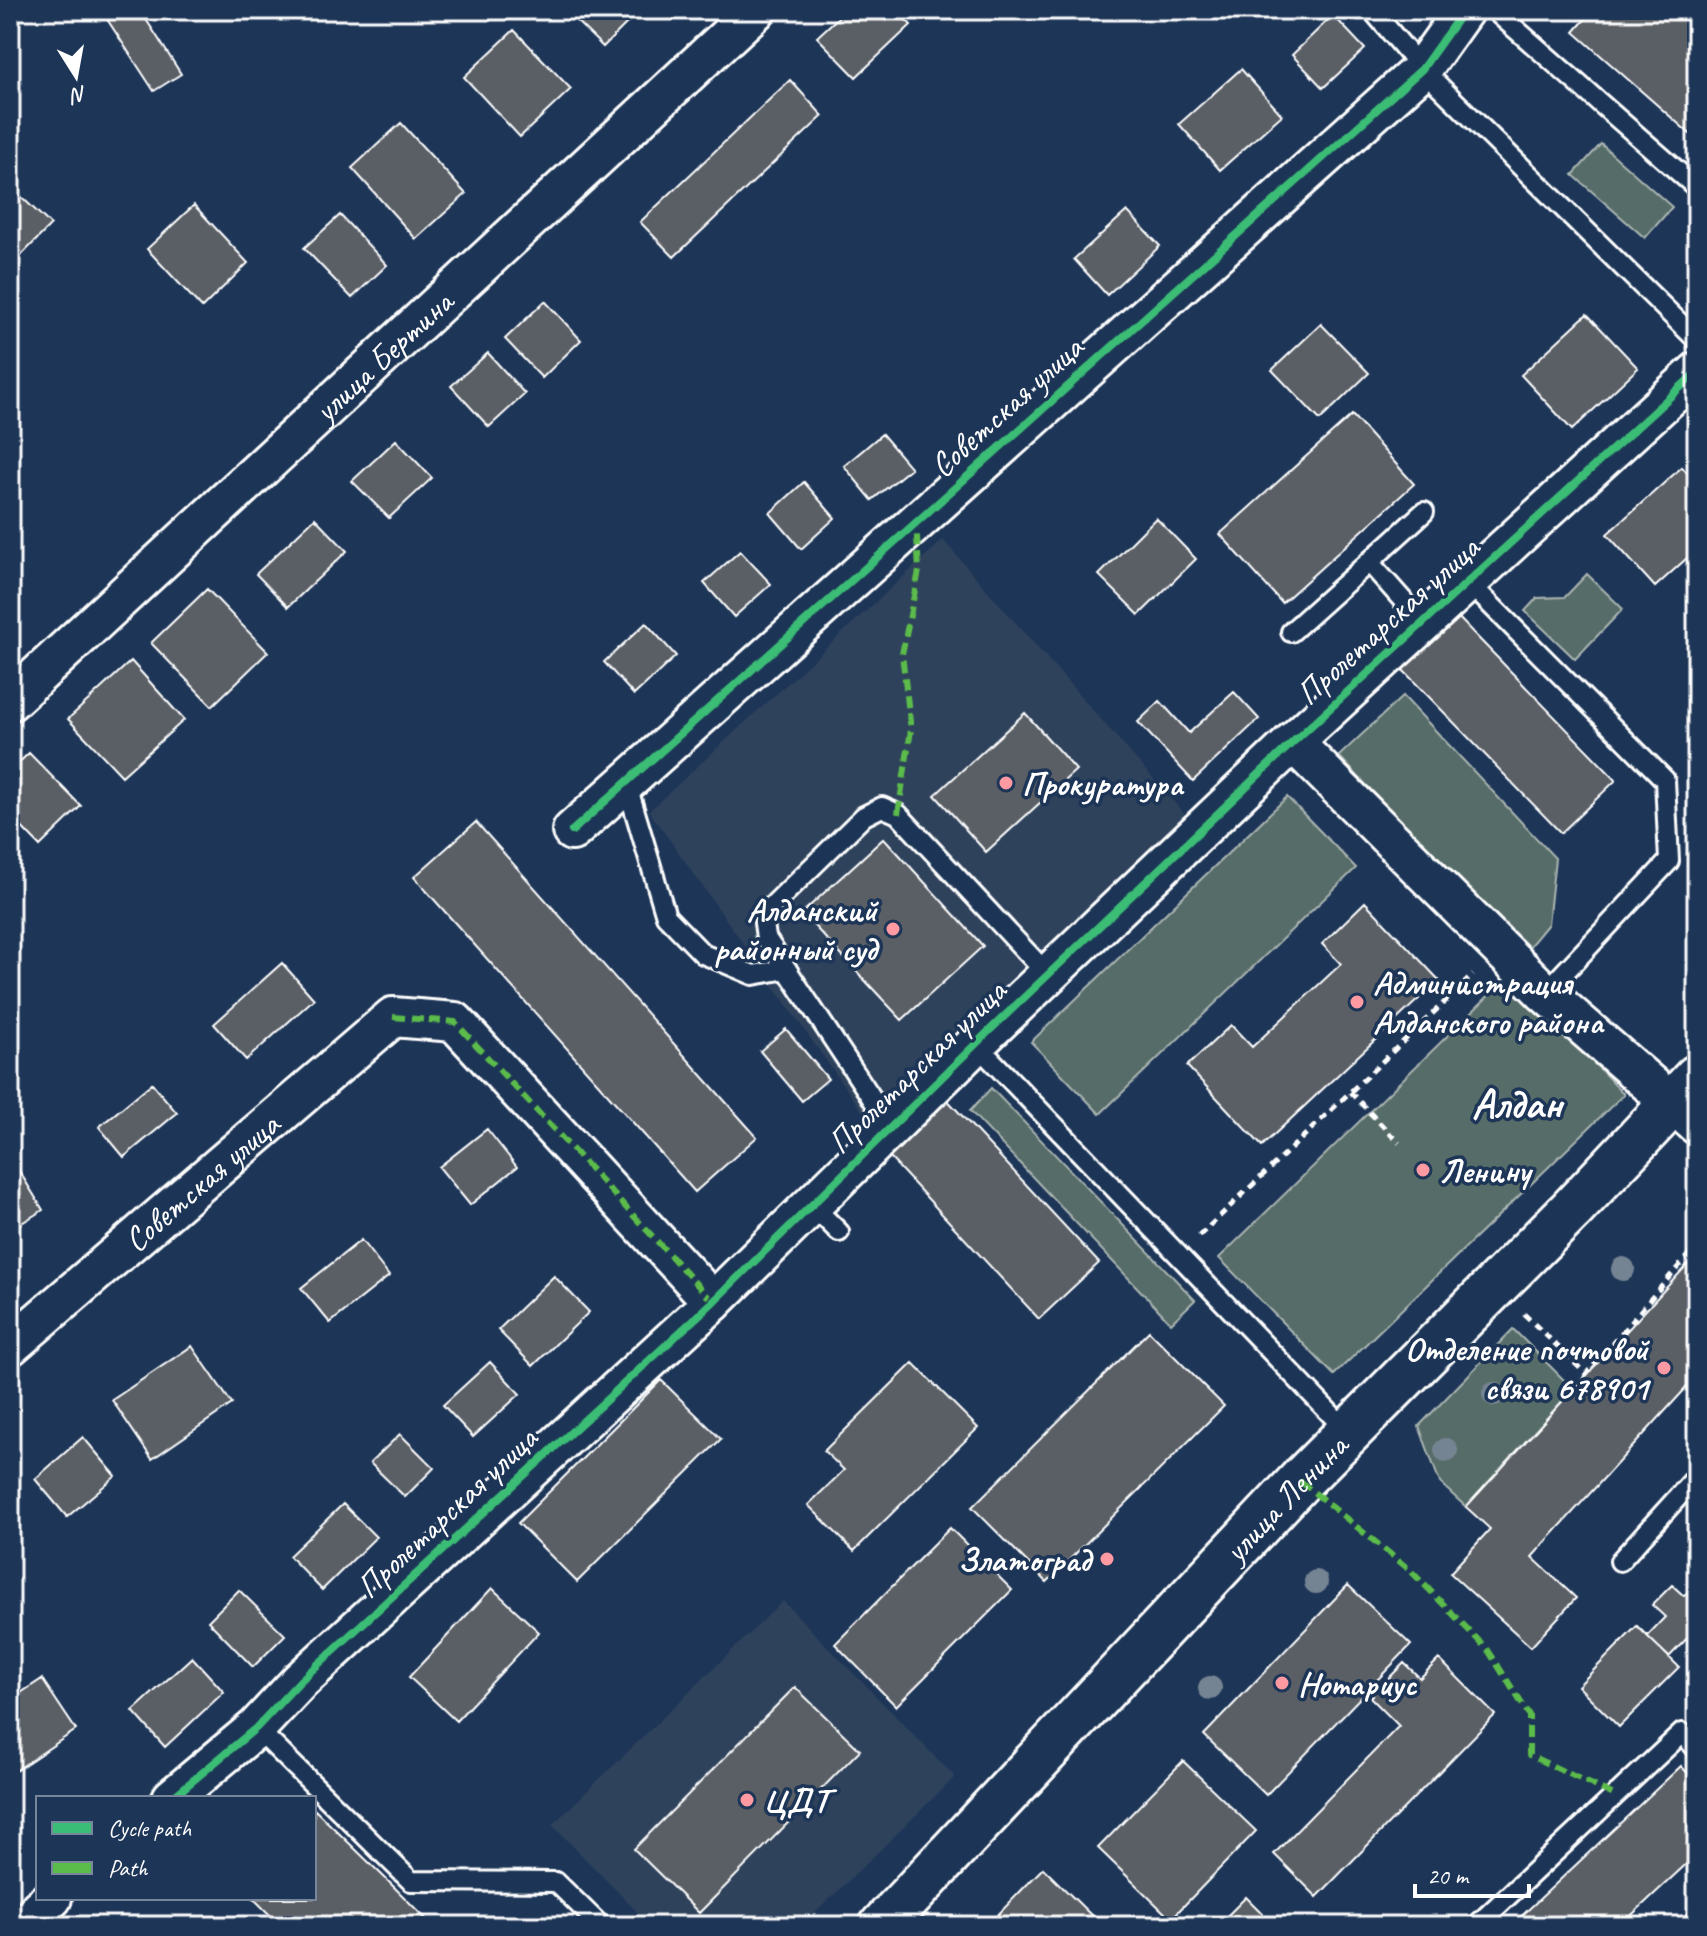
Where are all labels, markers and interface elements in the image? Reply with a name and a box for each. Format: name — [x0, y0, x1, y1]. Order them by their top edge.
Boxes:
north arrow — [36, 36, 116, 116]
text: N — [67, 80, 89, 110]
street label: улица Бертина — [303, 279, 464, 433]
street label: Советская улица — [921, 325, 1094, 487]
street label: Пролетарская улица — [1287, 525, 1490, 714]
place label: Прокуратура — [1022, 762, 1185, 805]
marker: Прокуратура — [997, 774, 1015, 792]
place label: Алданский районный суд — [715, 888, 880, 970]
marker: Алданский районный суд — [884, 920, 902, 938]
place label: Администрация Алданского района — [1373, 961, 1605, 1043]
street label: Пролетарская улица — [818, 968, 1017, 1163]
marker: Администрация Алданского района — [1348, 993, 1366, 1011]
district label: Алдан — [1472, 1078, 1565, 1131]
street label: Советская улица — [115, 1102, 290, 1261]
place label: Ленину — [1439, 1149, 1533, 1192]
marker: Ленину — [1414, 1161, 1432, 1179]
place label: Отделение почтовой связи 678901 — [1405, 1327, 1652, 1409]
marker: Отделение почтовой связи 678901 — [1655, 1359, 1673, 1377]
street label: Пролетарская улица — [347, 1416, 548, 1607]
street label: улица Ленина — [1213, 1423, 1359, 1573]
place label: Златоград — [958, 1538, 1094, 1581]
marker: Златоград — [1098, 1550, 1116, 1568]
place label: Нотариус — [1298, 1662, 1418, 1705]
marker: Нотариус — [1273, 1674, 1291, 1692]
place label: ЦДТ — [763, 1779, 838, 1822]
marker: ЦДТ — [738, 1791, 756, 1809]
legend — [36, 1796, 316, 1900]
text: Cycle path — [108, 1813, 192, 1843]
scale bar — [1415, 1848, 1529, 1898]
text: Path — [108, 1853, 149, 1883]
text: 20 m — [1427, 1861, 1470, 1891]

